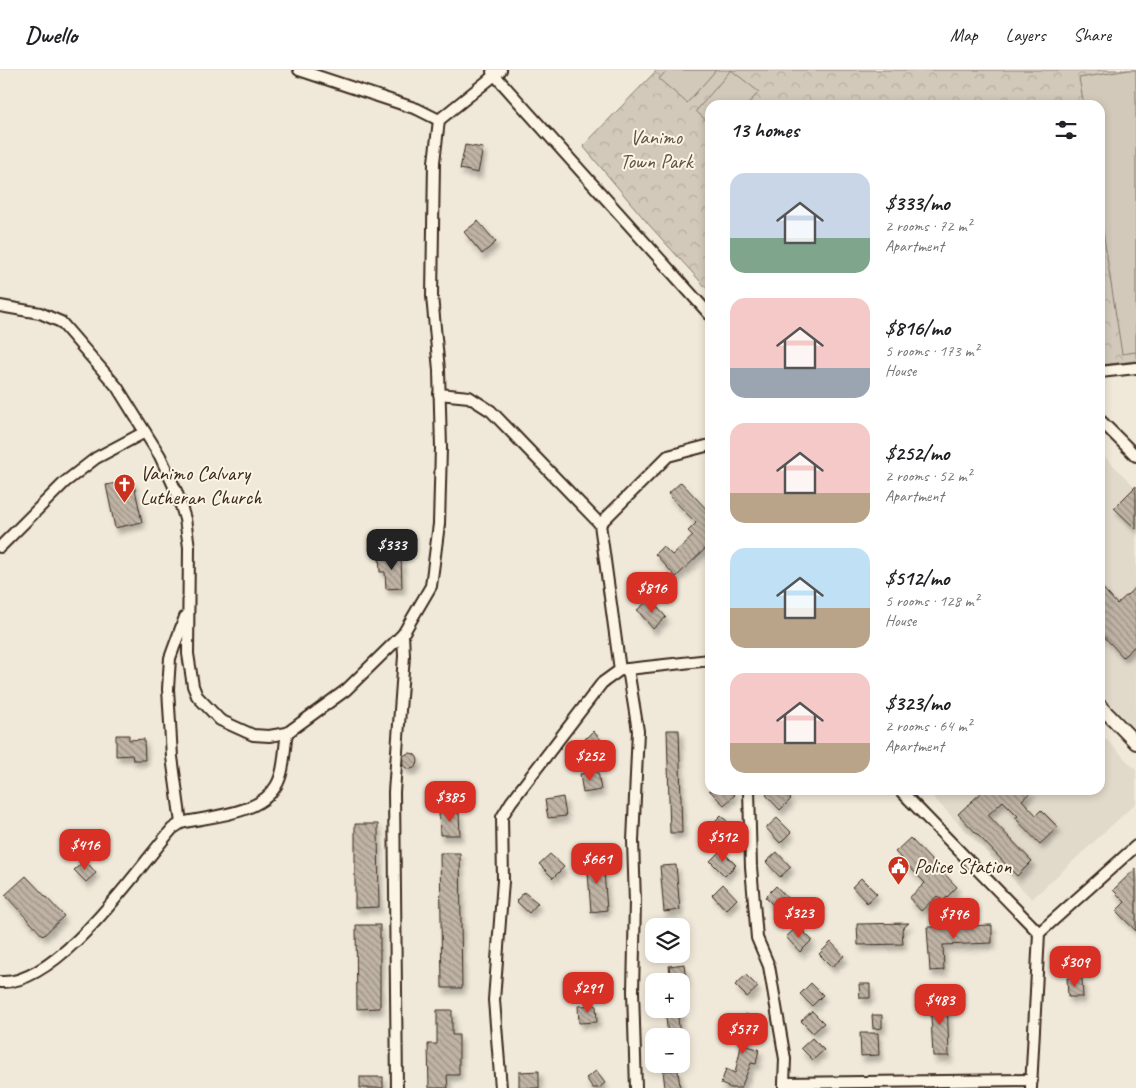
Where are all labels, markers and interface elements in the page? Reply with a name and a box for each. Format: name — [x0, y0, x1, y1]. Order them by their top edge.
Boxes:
text: Dwello — [25, 20, 77, 50]
text: Map — [950, 24, 978, 46]
text: Layers — [1006, 24, 1045, 46]
text: Share — [1073, 24, 1111, 46]
icon: filters — [1052, 116, 1080, 144]
text: 13 homes — [730, 117, 799, 143]
park label: Vanimo Town Park — [620, 124, 695, 174]
text: $333/mo — [885, 190, 950, 216]
icon: home — [770, 193, 830, 253]
text: 2 rooms · 72 m² — [885, 216, 971, 236]
text: Apartment — [885, 236, 944, 256]
text: $816/mo — [885, 315, 950, 341]
icon: home — [770, 318, 830, 378]
text: 5 rooms · 173 m² — [885, 341, 979, 361]
text: House — [885, 361, 916, 381]
text: $252/mo — [885, 440, 949, 466]
icon: home — [770, 443, 830, 503]
place label: Vanimo Calvary Lutheran Church — [140, 460, 263, 510]
text: 2 rooms · 52 m² — [885, 466, 971, 486]
church icon: Vanimo Calvary Lutheran Church — [112, 473, 136, 504]
text: Apartment — [885, 486, 944, 506]
pin: $333 — [362, 528, 422, 571]
text: $333 — [378, 535, 406, 555]
text: $512/mo — [885, 565, 949, 591]
icon: home — [770, 568, 830, 628]
pin: $816 — [622, 572, 682, 614]
text: $816 — [637, 578, 667, 598]
text: 5 rooms · 128 m² — [885, 591, 979, 611]
text: House — [885, 611, 916, 631]
text: $323/mo — [885, 690, 950, 716]
icon: home — [770, 693, 830, 753]
text: 2 rooms · 64 m² — [885, 716, 971, 736]
text: Apartment — [885, 736, 944, 756]
pin: $252 — [560, 740, 620, 782]
text: $252 — [576, 746, 604, 766]
pin: $385 — [420, 780, 480, 823]
text: $385 — [436, 787, 464, 807]
pin: $512 — [693, 820, 753, 863]
text: $512 — [709, 827, 737, 847]
pin: $416 — [55, 828, 115, 871]
text: $416 — [70, 835, 100, 855]
pin: $661 — [567, 842, 627, 885]
text: $661 — [582, 849, 612, 869]
place label: Police Station — [914, 853, 1012, 879]
public building icon: Police Station — [886, 854, 910, 885]
pin: $323 — [769, 896, 829, 939]
pin: $796 — [924, 898, 984, 940]
text: $323 — [785, 903, 813, 923]
text: $796 — [940, 904, 968, 924]
map controls — [645, 918, 690, 1073]
button: layers — [645, 918, 690, 963]
pin: $309 — [1045, 946, 1105, 988]
text: $309 — [1061, 952, 1089, 972]
pin: $291 — [558, 972, 618, 1014]
button: + — [645, 973, 690, 1018]
text: $291 — [574, 978, 602, 998]
pin: $483 — [910, 984, 970, 1026]
text: $483 — [926, 990, 954, 1010]
pin: $577 — [713, 1012, 773, 1055]
text: $577 — [729, 1019, 757, 1039]
button: − — [645, 1028, 690, 1073]

